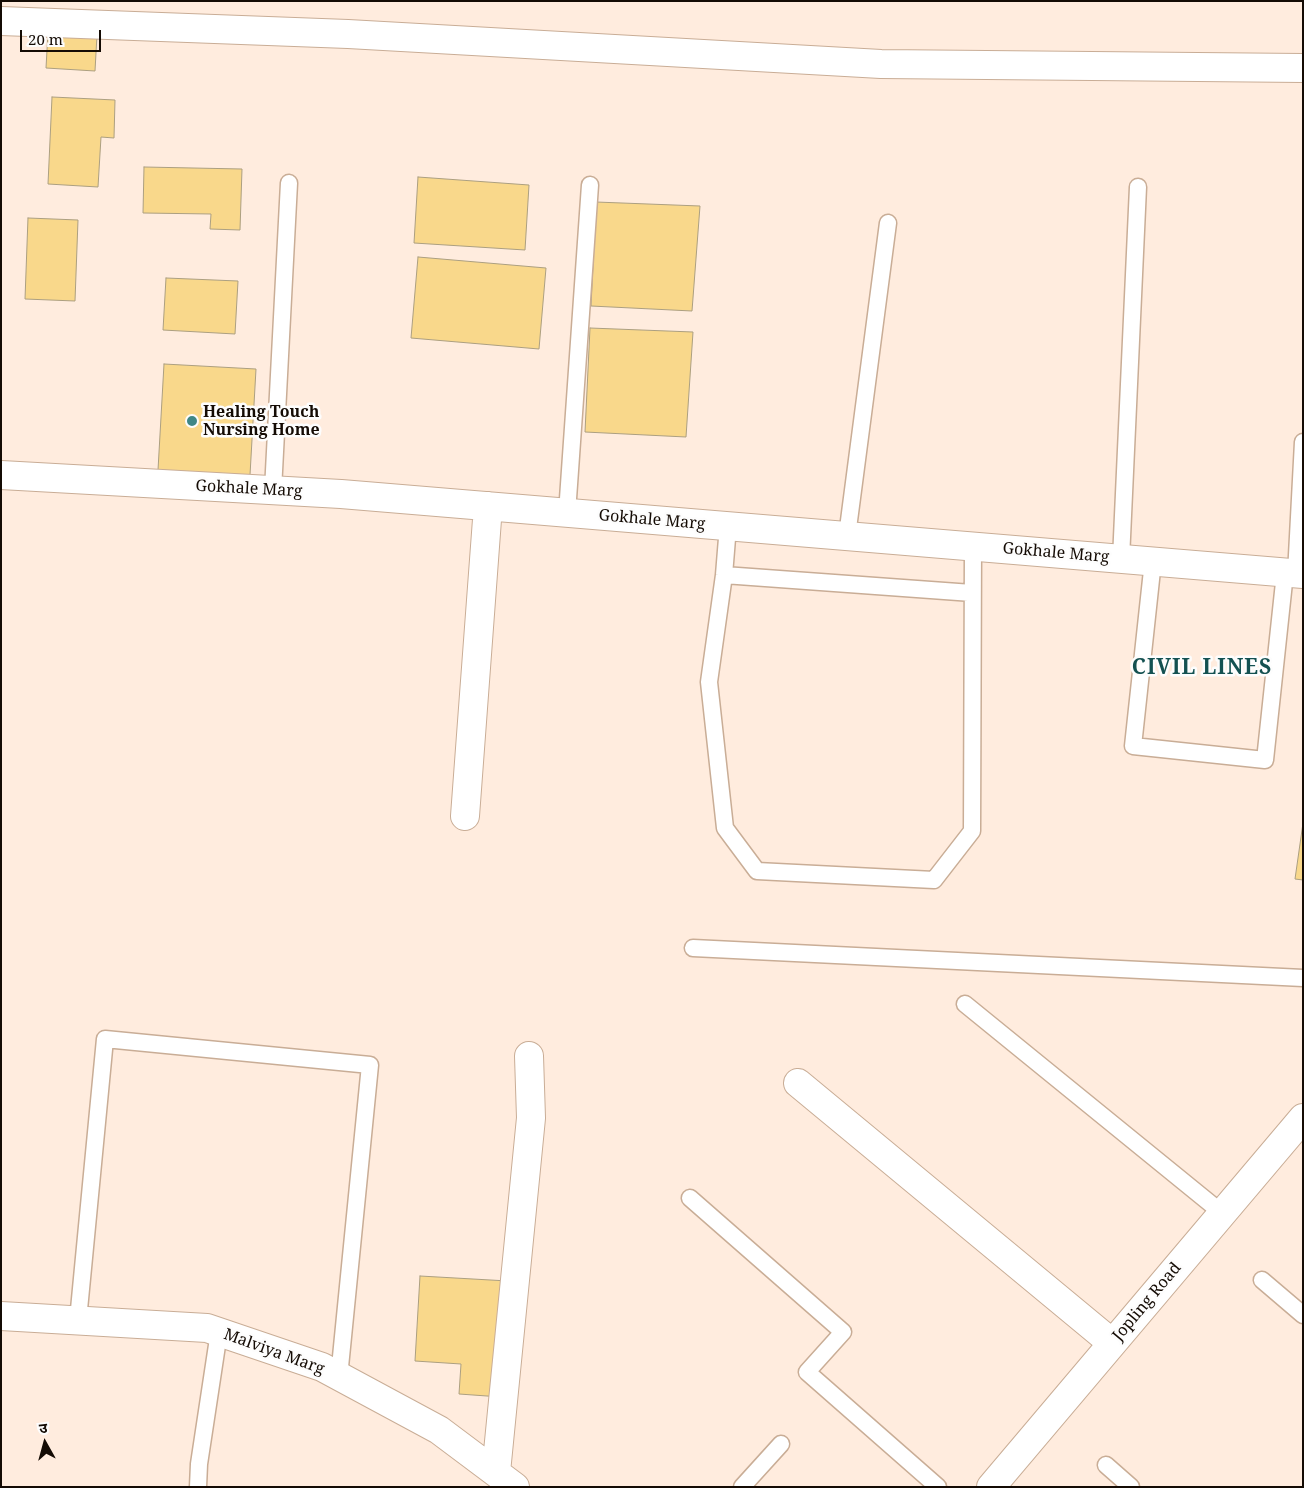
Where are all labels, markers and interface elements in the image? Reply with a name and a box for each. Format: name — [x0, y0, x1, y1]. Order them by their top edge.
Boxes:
scale bar — [22, 20, 104, 52]
text: 20 m — [28, 29, 63, 49]
place label: Healing Touch Nursing Home — [203, 402, 320, 440]
marker: Healing Touch Nursing Home — [185, 414, 199, 428]
street label: Gokhale Marg — [195, 477, 303, 501]
street label: Gokhale Marg — [598, 506, 706, 534]
street label: Gokhale Marg — [1002, 539, 1110, 567]
district label: CIVIL LINES — [1130, 655, 1274, 681]
street label: Jopling Road — [1109, 1259, 1185, 1345]
street label: Malviya Marg — [221, 1325, 327, 1379]
north arrow — [20, 1418, 70, 1468]
text: उ — [38, 1418, 48, 1438]

